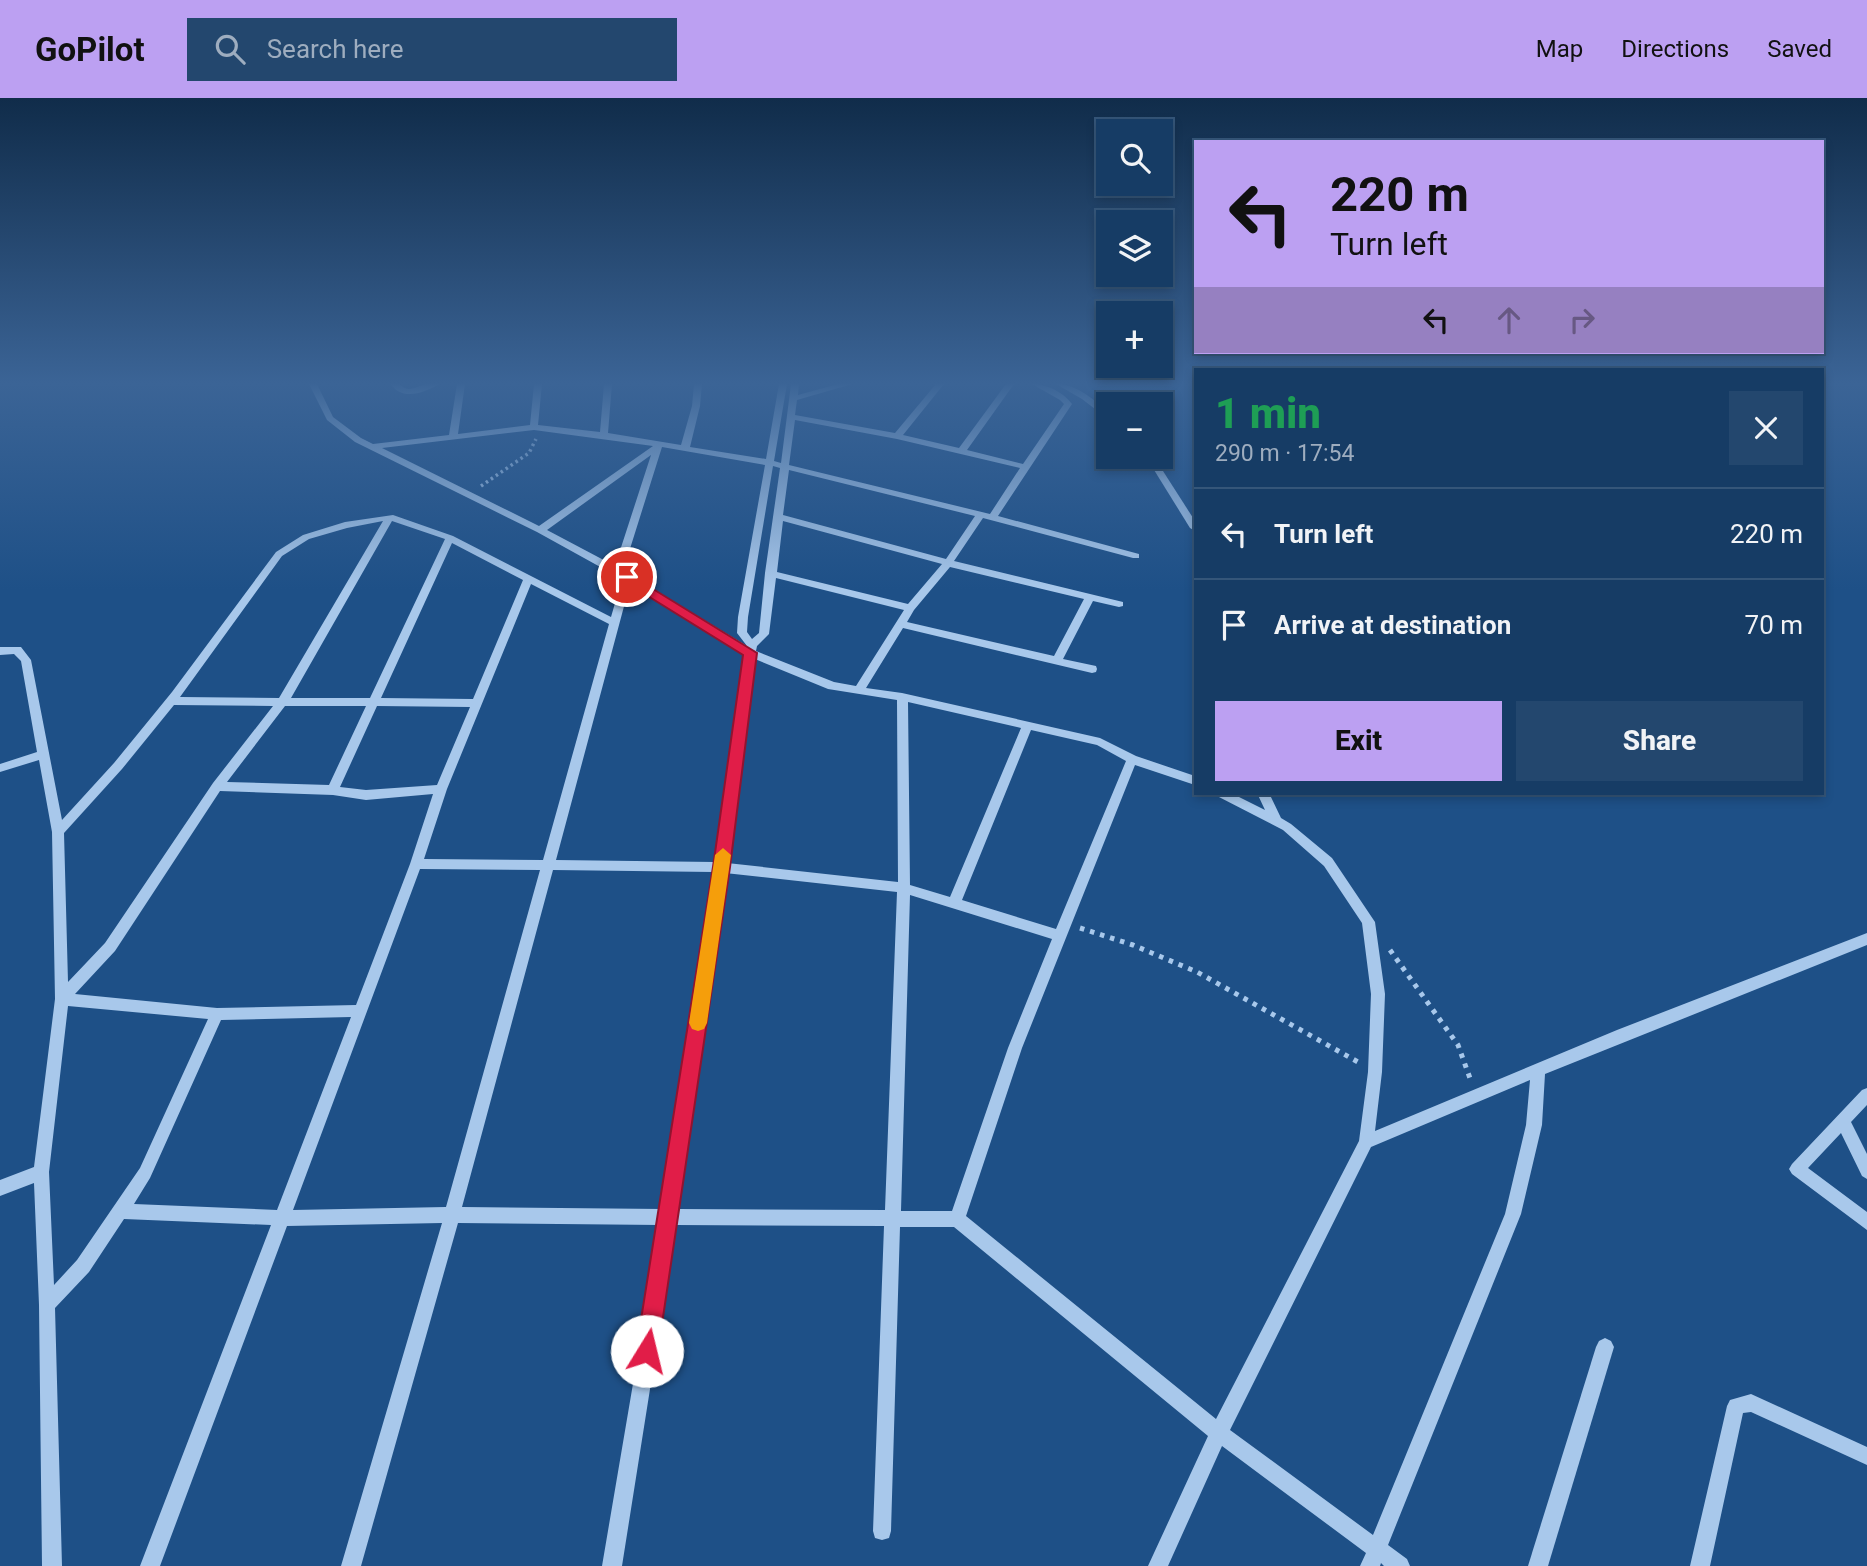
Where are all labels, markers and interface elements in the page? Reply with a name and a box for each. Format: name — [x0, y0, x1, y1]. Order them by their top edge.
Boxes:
search box — [187, 18, 677, 81]
text: GoPilot — [35, 30, 145, 69]
icon: search — [211, 30, 249, 68]
text: Search here — [267, 34, 403, 64]
text: Map — [1536, 35, 1583, 63]
text: Directions — [1621, 35, 1729, 63]
text: Saved — [1767, 35, 1832, 63]
map controls — [1096, 119, 1173, 469]
button: search — [1096, 119, 1173, 196]
text: 220 m — [1330, 166, 1469, 223]
icon: left — [1215, 168, 1306, 259]
button: layers — [1096, 210, 1173, 287]
text: Turn left — [1330, 225, 1448, 263]
button: + — [1096, 301, 1173, 378]
icon: left — [1417, 301, 1455, 339]
icon: ahead — [1490, 301, 1528, 339]
icon: right — [1563, 301, 1601, 339]
text: 1 min — [1215, 389, 1321, 438]
button: close — [1729, 391, 1803, 465]
button: − — [1096, 392, 1173, 469]
text: 290 m · 17:54 — [1215, 440, 1354, 467]
icon: left — [1215, 515, 1253, 553]
text: Turn left — [1274, 519, 1373, 549]
text: 220 m — [1730, 519, 1803, 549]
pin — [597, 547, 657, 607]
icon: arrive — [608, 558, 646, 596]
icon: arrive — [1215, 606, 1253, 644]
text: Arrive at destination — [1274, 610, 1511, 640]
text: 70 m — [1745, 610, 1803, 640]
button: Exit — [1215, 701, 1502, 781]
button: Share — [1516, 701, 1803, 781]
position arrow — [610, 1314, 684, 1388]

